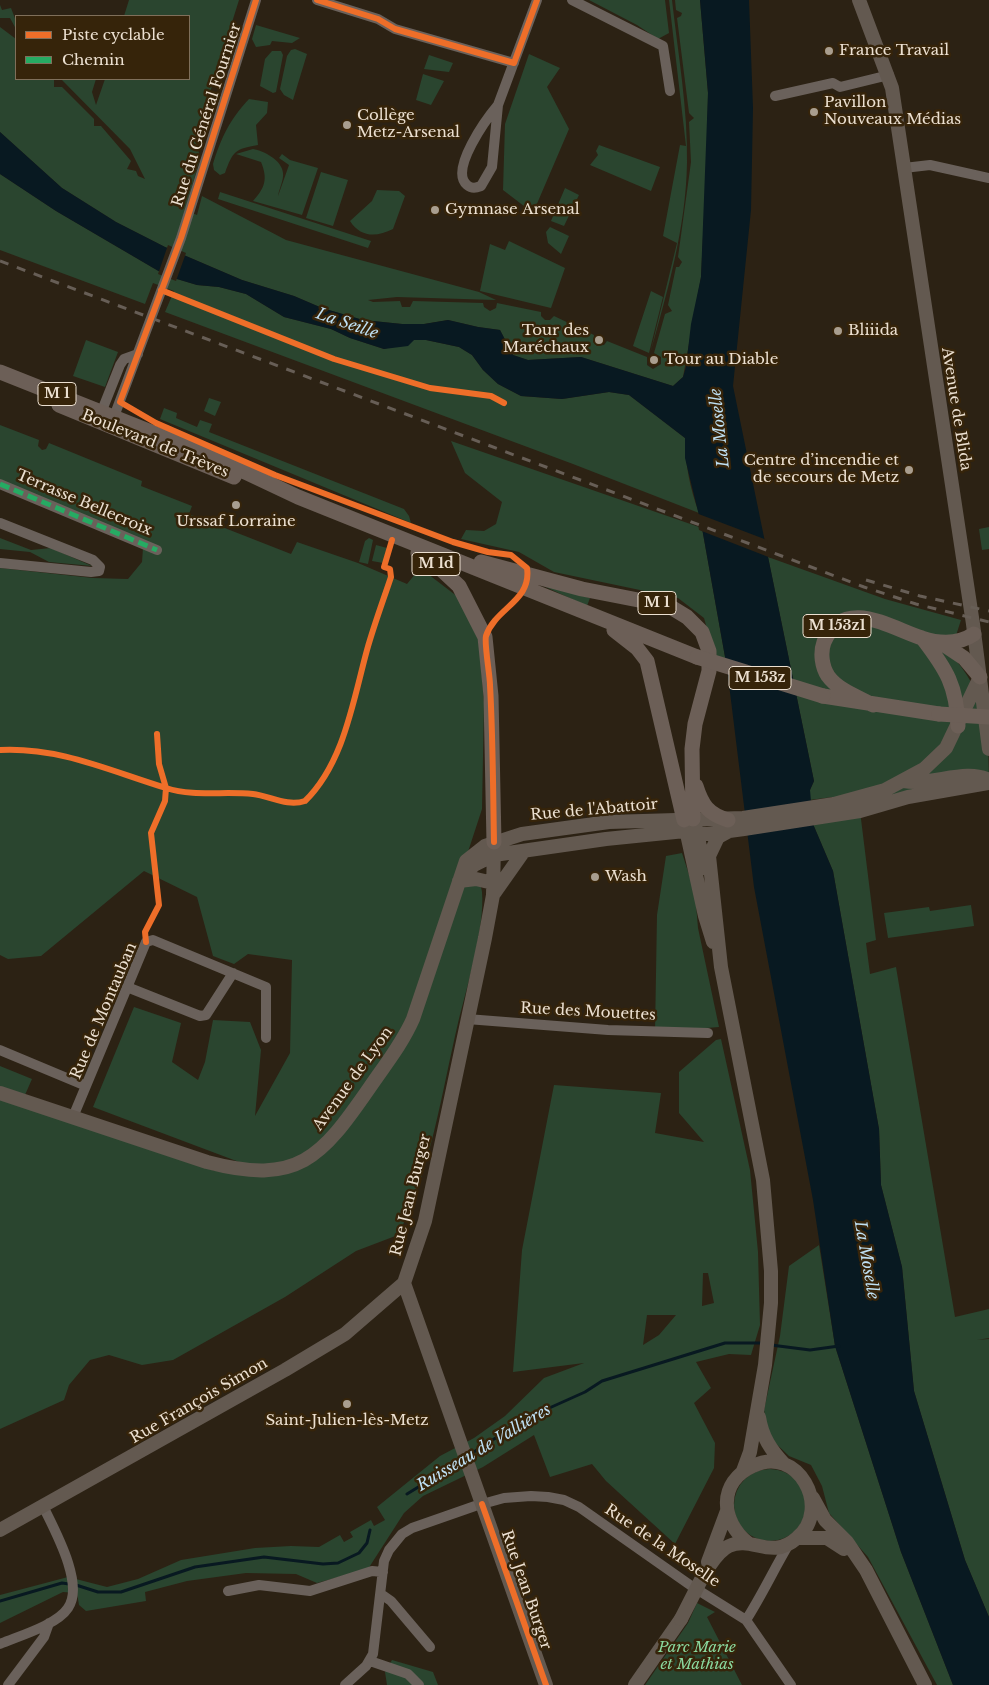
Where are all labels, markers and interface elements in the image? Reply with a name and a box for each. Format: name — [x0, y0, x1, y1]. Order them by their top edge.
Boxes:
legend — [15, 15, 190, 80]
street label: Rue du Général Fournier — [169, 21, 245, 209]
text: Piste cyclable — [62, 25, 165, 44]
place label: France Travail — [839, 42, 949, 60]
marker: France Travail — [823, 45, 835, 57]
text: Chemin — [62, 50, 125, 69]
place label: Pavillon Nouveaux Médias — [824, 94, 961, 129]
marker: Pavillon Nouveaux Médias — [808, 106, 820, 118]
place label: Collège Metz-Arsenal — [357, 107, 460, 142]
marker: Collège Metz-Arsenal — [341, 119, 353, 131]
place label: Gymnase Arsenal — [445, 201, 580, 219]
marker: Gymnase Arsenal — [429, 204, 441, 216]
water label: La Seille — [313, 304, 381, 344]
place label: Tour des Maréchaux — [503, 322, 589, 357]
place label: Bliiida — [848, 322, 898, 340]
marker: Bliiida — [832, 325, 844, 337]
marker: Tour des Maréchaux — [593, 334, 605, 346]
street label: Avenue de Blida — [937, 346, 975, 472]
place label: Tour au Diable — [664, 351, 778, 369]
marker: Tour au Diable — [648, 354, 660, 366]
road number: M 1 — [38, 382, 76, 406]
water label: La Moselle — [706, 387, 734, 469]
street label: Boulevard de Trèves — [79, 406, 231, 482]
place label: Centre d’incendie et de secours de Metz — [744, 452, 899, 487]
marker: Centre d’incendie et de secours de Metz — [903, 464, 915, 476]
street label: Terrasse Bellecroix — [13, 466, 155, 540]
marker: Urssaf Lorraine — [230, 499, 242, 511]
place label: Urssaf Lorraine — [176, 513, 296, 531]
road number: M 1d — [412, 552, 460, 576]
road number: M 1 — [638, 592, 676, 614]
road number: M 153z1 — [803, 614, 871, 638]
road number: M 153z — [729, 666, 791, 690]
street label: Rue de l'Abattoir — [529, 795, 659, 825]
place label: Wash — [605, 868, 647, 886]
marker: Wash — [589, 871, 601, 883]
street label: Rue de Montauban — [67, 940, 141, 1082]
street label: Rue des Mouettes — [520, 999, 656, 1025]
street label: Avenue de Lyon — [309, 1024, 397, 1134]
street label: Rue Jean Burger — [387, 1132, 435, 1258]
water label: La Moselle — [850, 1219, 882, 1301]
street label: Rue François Simon — [127, 1354, 271, 1448]
marker: Saint-Julien-lès-Metz — [341, 1398, 353, 1410]
water label: Ruisseau de Vallières — [413, 1400, 555, 1496]
place label: Saint-Julien-lès-Metz — [265, 1412, 429, 1430]
street label: Rue de la Moselle — [601, 1501, 723, 1591]
street label: Rue Jean Burger — [497, 1528, 555, 1652]
park label: Parc Marie et Mathias — [658, 1639, 736, 1674]

